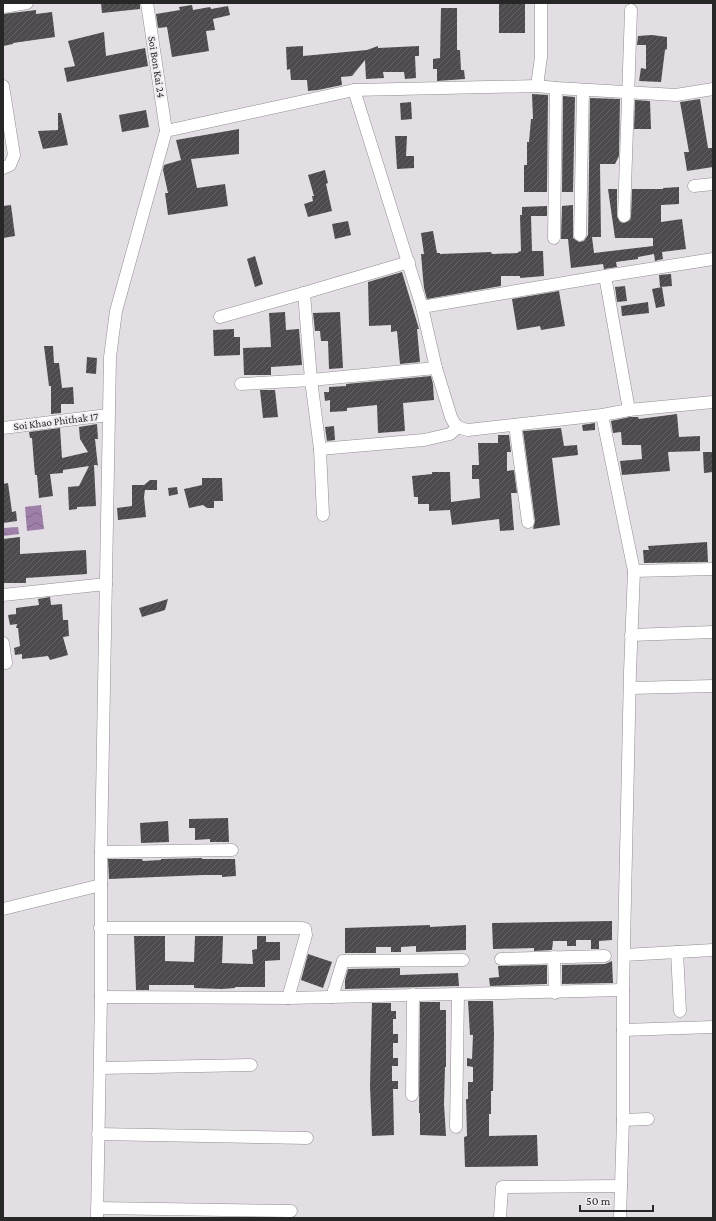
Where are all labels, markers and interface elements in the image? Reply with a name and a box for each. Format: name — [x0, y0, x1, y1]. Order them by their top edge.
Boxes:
street label: Soi Bon Kai 24 — [146, 35, 168, 99]
street label: Soi Khao Phithak 17 — [13, 410, 99, 432]
scale bar — [580, 1187, 653, 1213]
text: 50 m — [586, 1194, 611, 1208]

